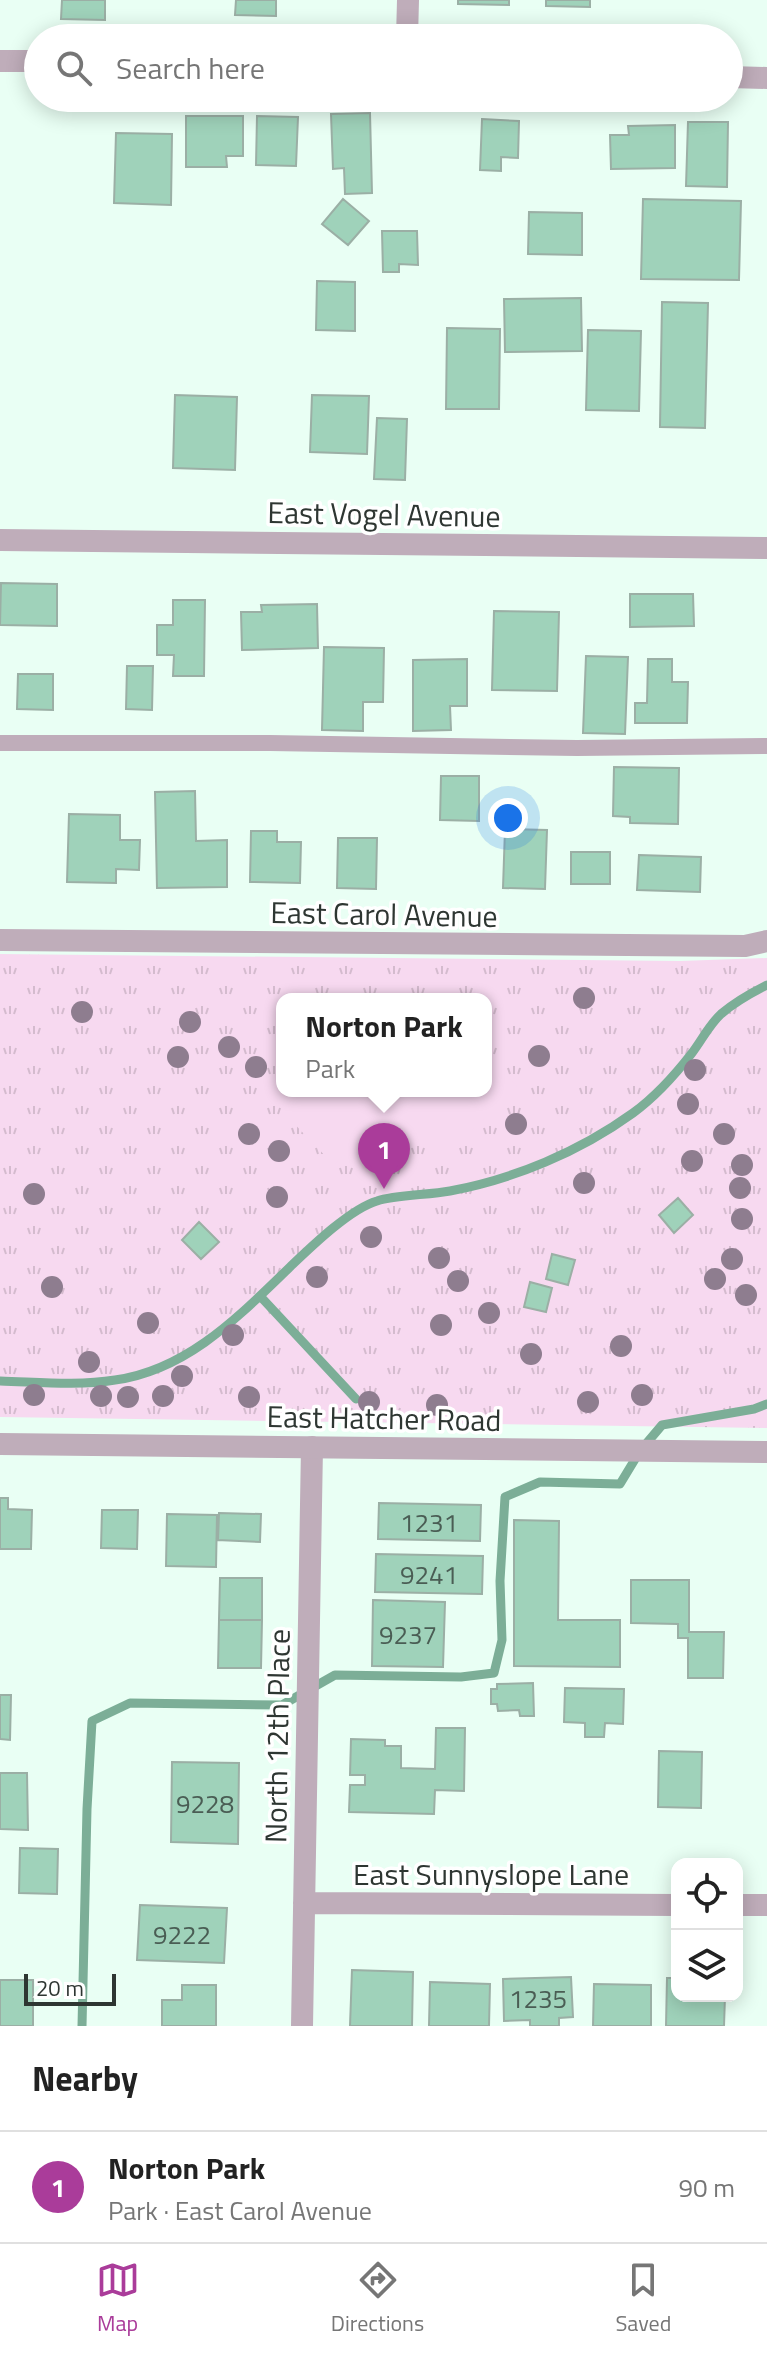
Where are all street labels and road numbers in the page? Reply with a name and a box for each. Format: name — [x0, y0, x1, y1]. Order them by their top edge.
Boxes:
street label: East Vogel Avenue — [267, 489, 501, 539]
street label: East Carol Avenue — [270, 889, 498, 939]
street label: East Hatcher Road — [266, 1393, 502, 1443]
street label: North 12th Place — [252, 1628, 302, 1844]
street label: East Sunnyslope Lane — [353, 1851, 629, 1897]

